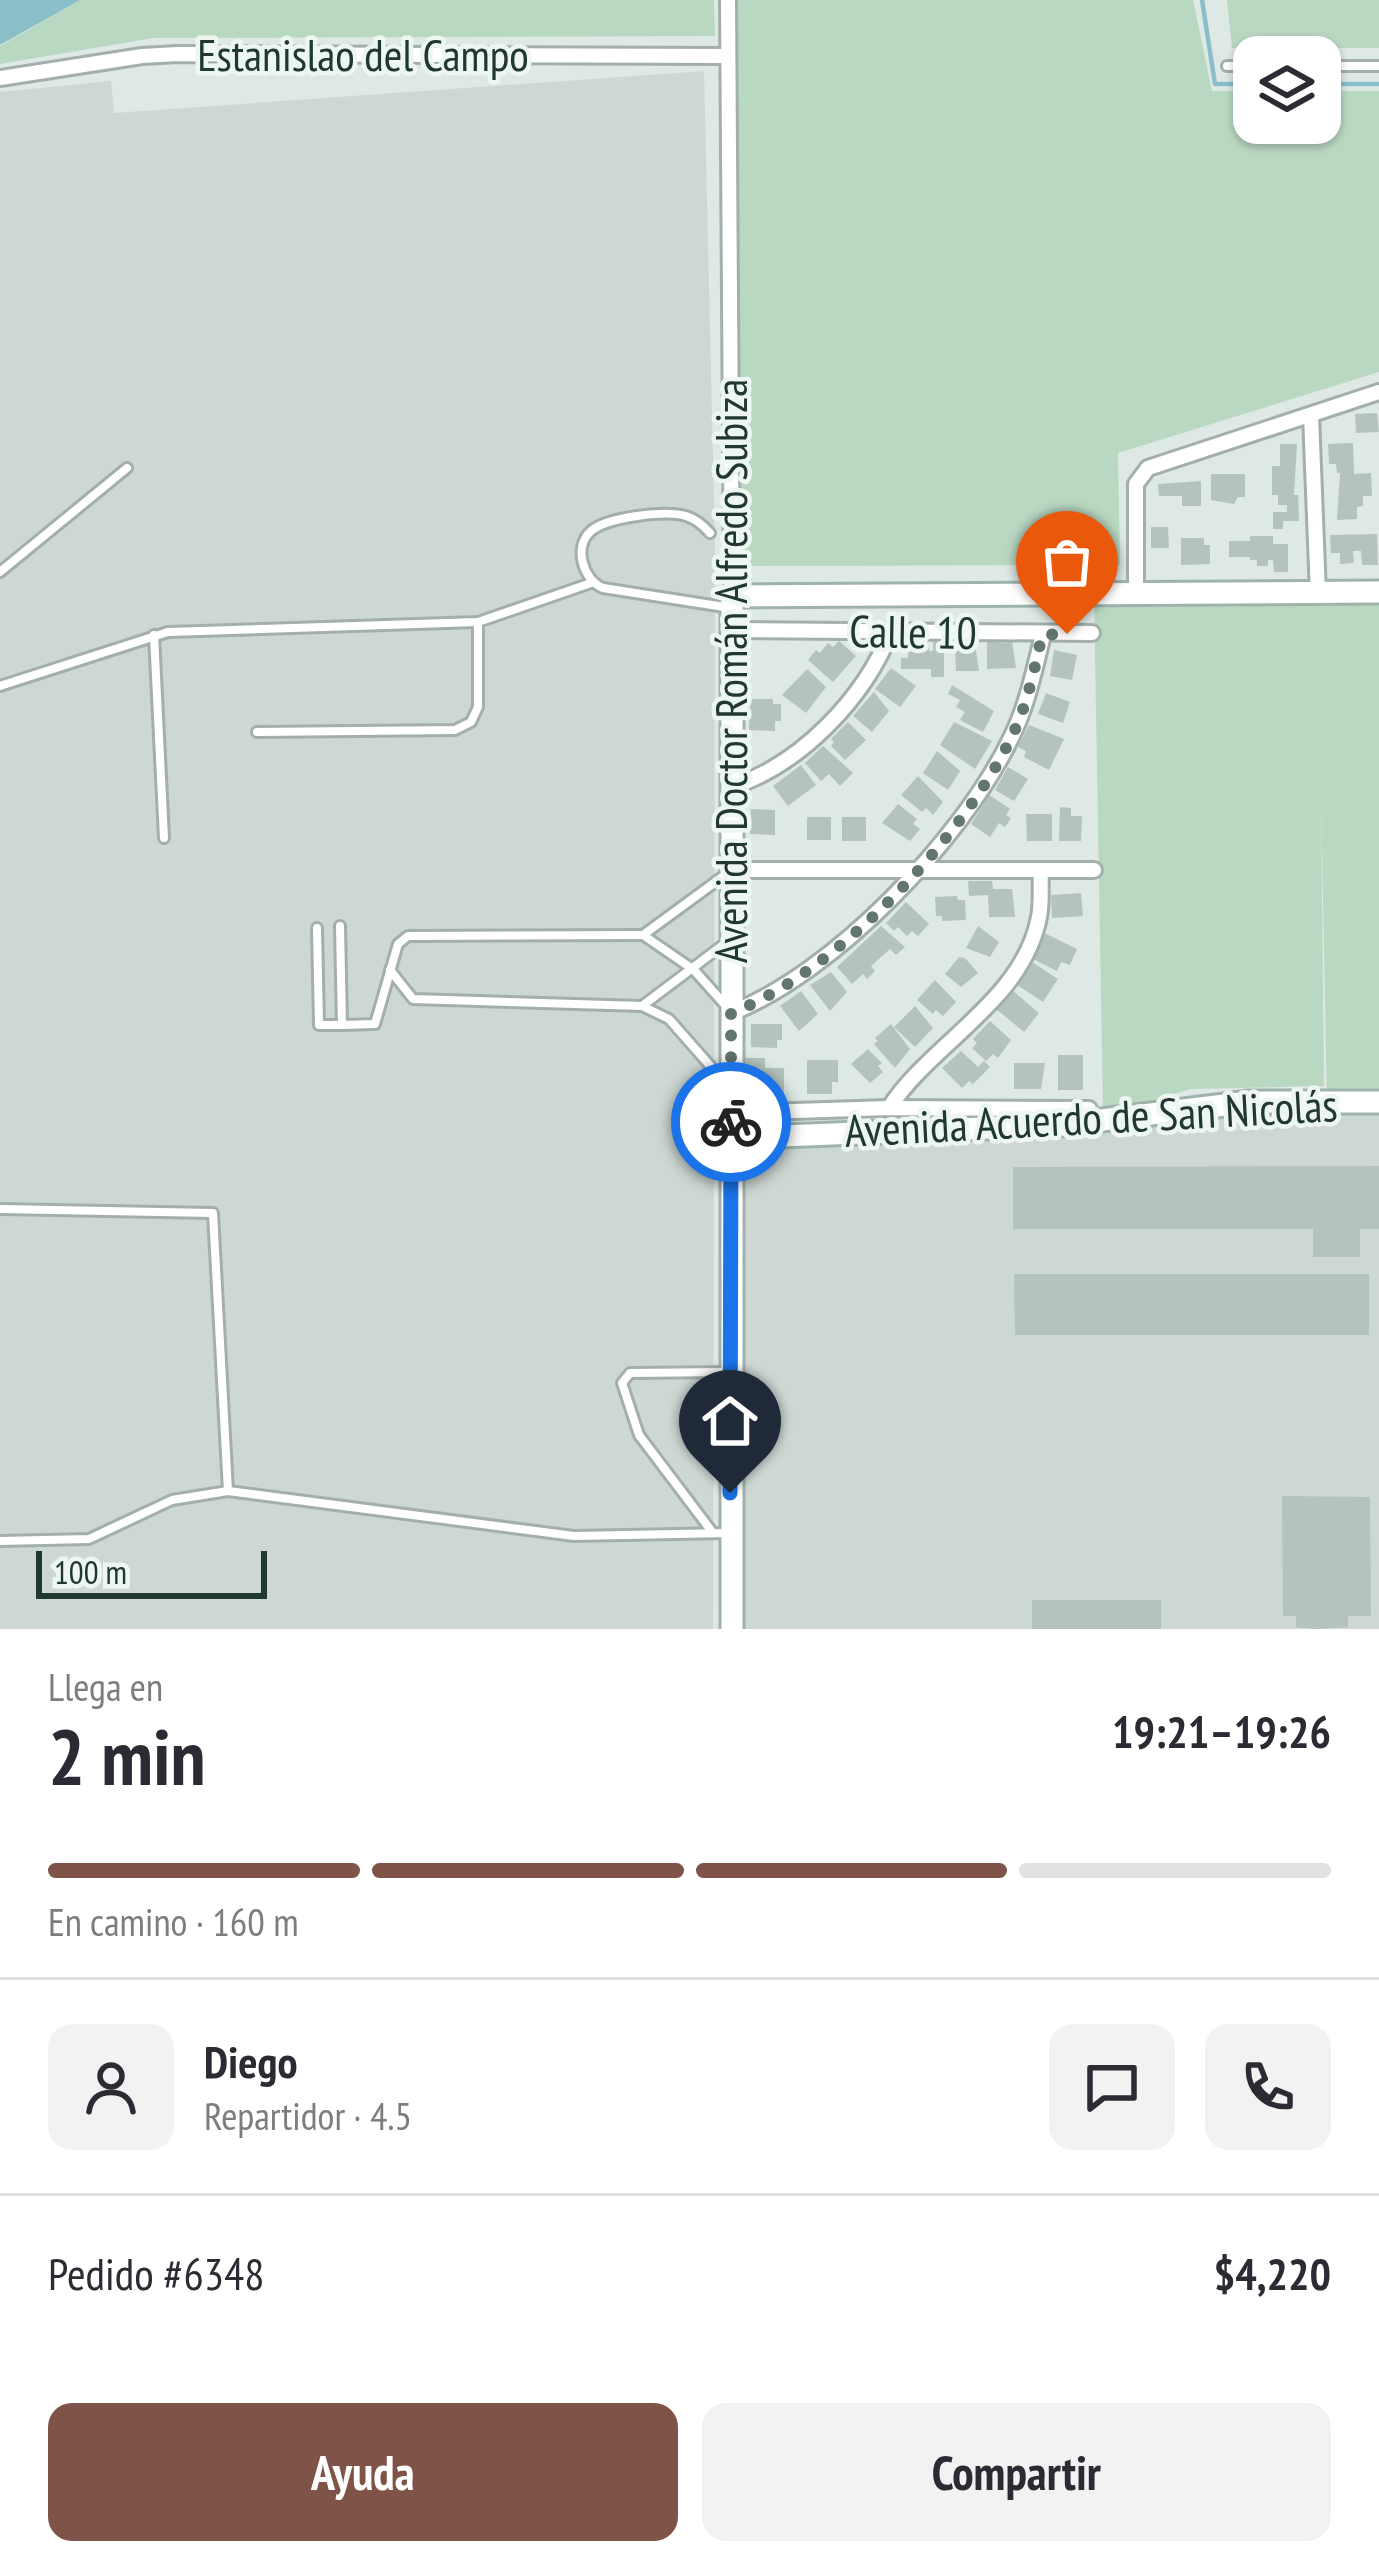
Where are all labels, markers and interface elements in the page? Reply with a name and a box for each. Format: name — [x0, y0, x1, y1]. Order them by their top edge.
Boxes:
street label: Estanislao del Campo — [197, 25, 529, 83]
map controls — [1233, 36, 1341, 144]
button: layers — [1233, 36, 1341, 144]
street label: Avenida Doctor Román Alfredo Subiza — [701, 379, 759, 963]
pin — [1016, 511, 1118, 634]
icon: bag — [1034, 529, 1100, 595]
street label: Calle 10 — [849, 601, 977, 661]
courier — [671, 1062, 791, 1182]
street label: Avenida Acuerdo de San Nicolás — [843, 1075, 1339, 1159]
icon: bike — [698, 1089, 764, 1155]
pin — [679, 1370, 781, 1493]
icon: home — [697, 1388, 763, 1454]
scale bar — [36, 1545, 267, 1598]
text: 100 m — [54, 1550, 127, 1593]
text: Llega en — [48, 1661, 163, 1712]
text: 19:21–19:26 — [1112, 1702, 1331, 1760]
text: 2 min — [48, 1706, 206, 1807]
text: En camino · 160 m — [48, 1896, 299, 1947]
button: person — [48, 2024, 174, 2150]
button: chat — [1049, 2024, 1175, 2150]
button: phone — [1205, 2024, 1331, 2150]
text: Diego — [204, 2032, 297, 2090]
text: Repartidor · 4.5 — [204, 2090, 412, 2141]
text: Pedido #6348 — [48, 2244, 265, 2302]
text: $4,220 — [1214, 2244, 1331, 2302]
button: Ayuda — [48, 2403, 678, 2541]
button: Compartir — [702, 2403, 1331, 2541]

